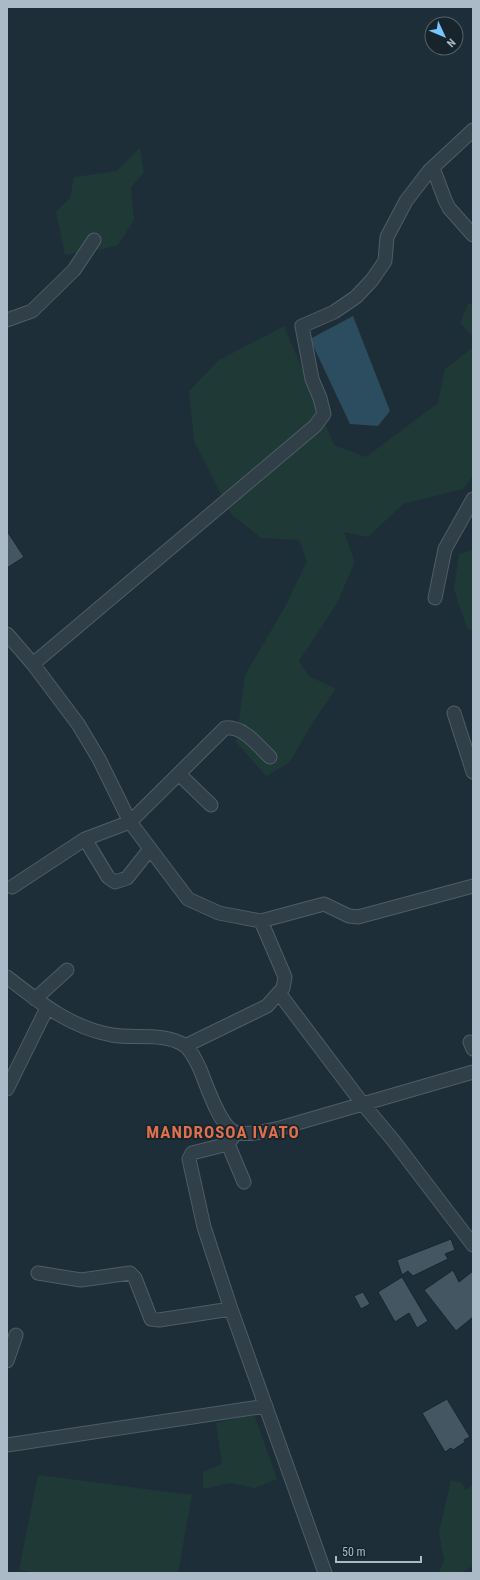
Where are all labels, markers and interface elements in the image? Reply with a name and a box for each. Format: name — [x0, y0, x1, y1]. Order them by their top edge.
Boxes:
north arrow — [424, 16, 464, 56]
text: N — [444, 36, 458, 50]
district label: MANDROSOA IVATO — [146, 1122, 300, 1142]
scale bar — [336, 1538, 421, 1564]
text: 50 m — [342, 1545, 366, 1559]

